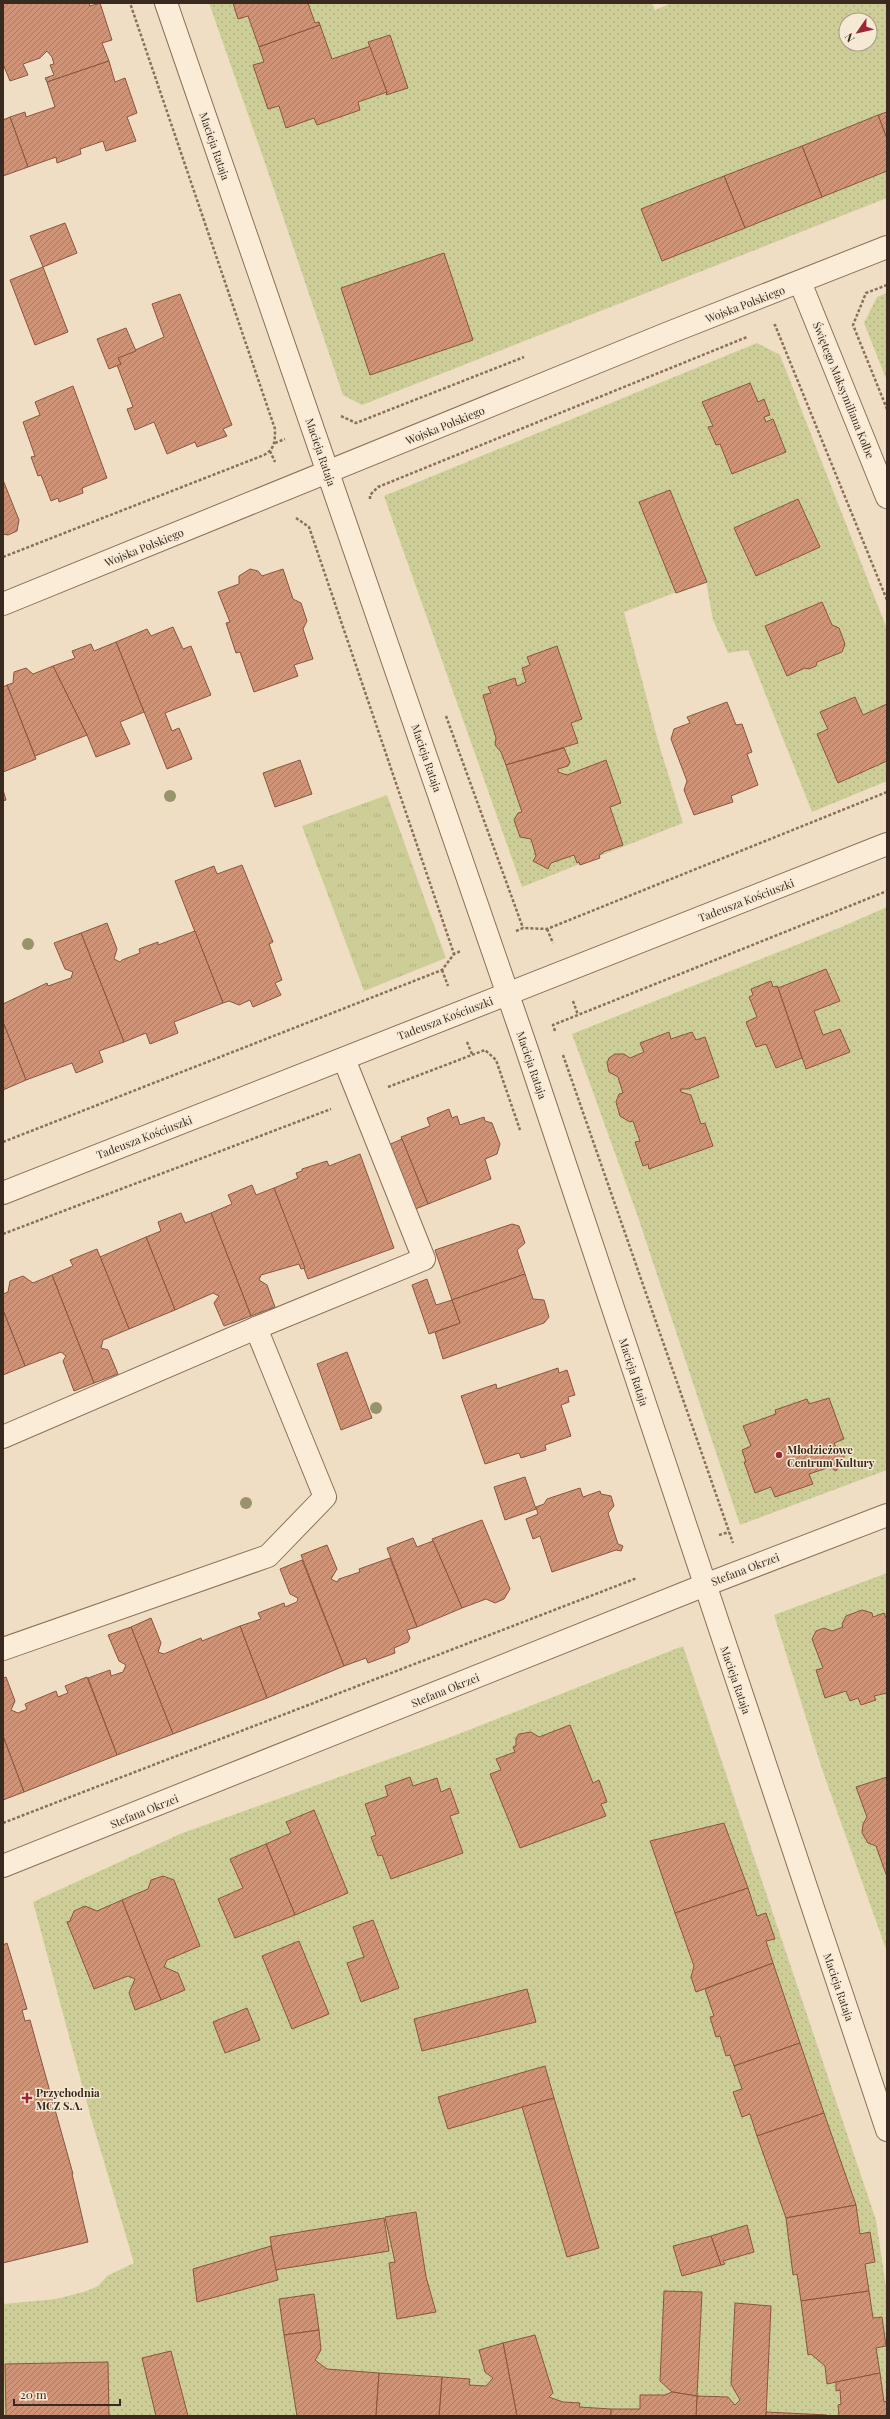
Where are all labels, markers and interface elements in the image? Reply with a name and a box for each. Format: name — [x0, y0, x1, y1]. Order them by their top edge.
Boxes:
north arrow — [838, 12, 878, 52]
text: N — [841, 30, 858, 45]
street label: Macieja Rataja — [196, 110, 234, 182]
street label: Wojska Polskiego — [702, 282, 787, 326]
street label: Świętego Maksymiliana Kolbe — [810, 319, 878, 461]
street label: Wojska Polskiego — [402, 402, 487, 448]
street label: Macieja Rataja — [302, 416, 340, 488]
street label: Wojska Polskiego — [101, 524, 186, 570]
street label: Macieja Rataja — [408, 722, 446, 794]
street label: Tadeusza Kościuszki — [696, 875, 796, 925]
street label: Tadeusza Kościuszki — [395, 993, 495, 1043]
street label: Macieja Rataja — [513, 1029, 551, 1101]
street label: Tadeusza Kościuszki — [94, 1112, 194, 1162]
street label: Macieja Rataja — [616, 1336, 652, 1408]
place label: Młodzieżowe Centrum Kultury — [787, 1442, 875, 1470]
marker: Młodzieżowe Centrum Kultury — [774, 1450, 784, 1460]
street label: Stefana Okrzei — [709, 1549, 781, 1589]
street label: Macieja Rataja — [717, 1644, 755, 1716]
street label: Stefana Okrzei — [409, 1670, 481, 1710]
street label: Stefana Okrzei — [108, 1791, 180, 1831]
street label: Macieja Rataja — [820, 1951, 858, 2023]
place label: Przychodnia MCZ S.A. — [36, 2085, 100, 2113]
marker: Przychodnia MCZ S.A. — [21, 2092, 33, 2104]
scale bar — [14, 2381, 120, 2407]
text: 20 m — [20, 2386, 47, 2402]

